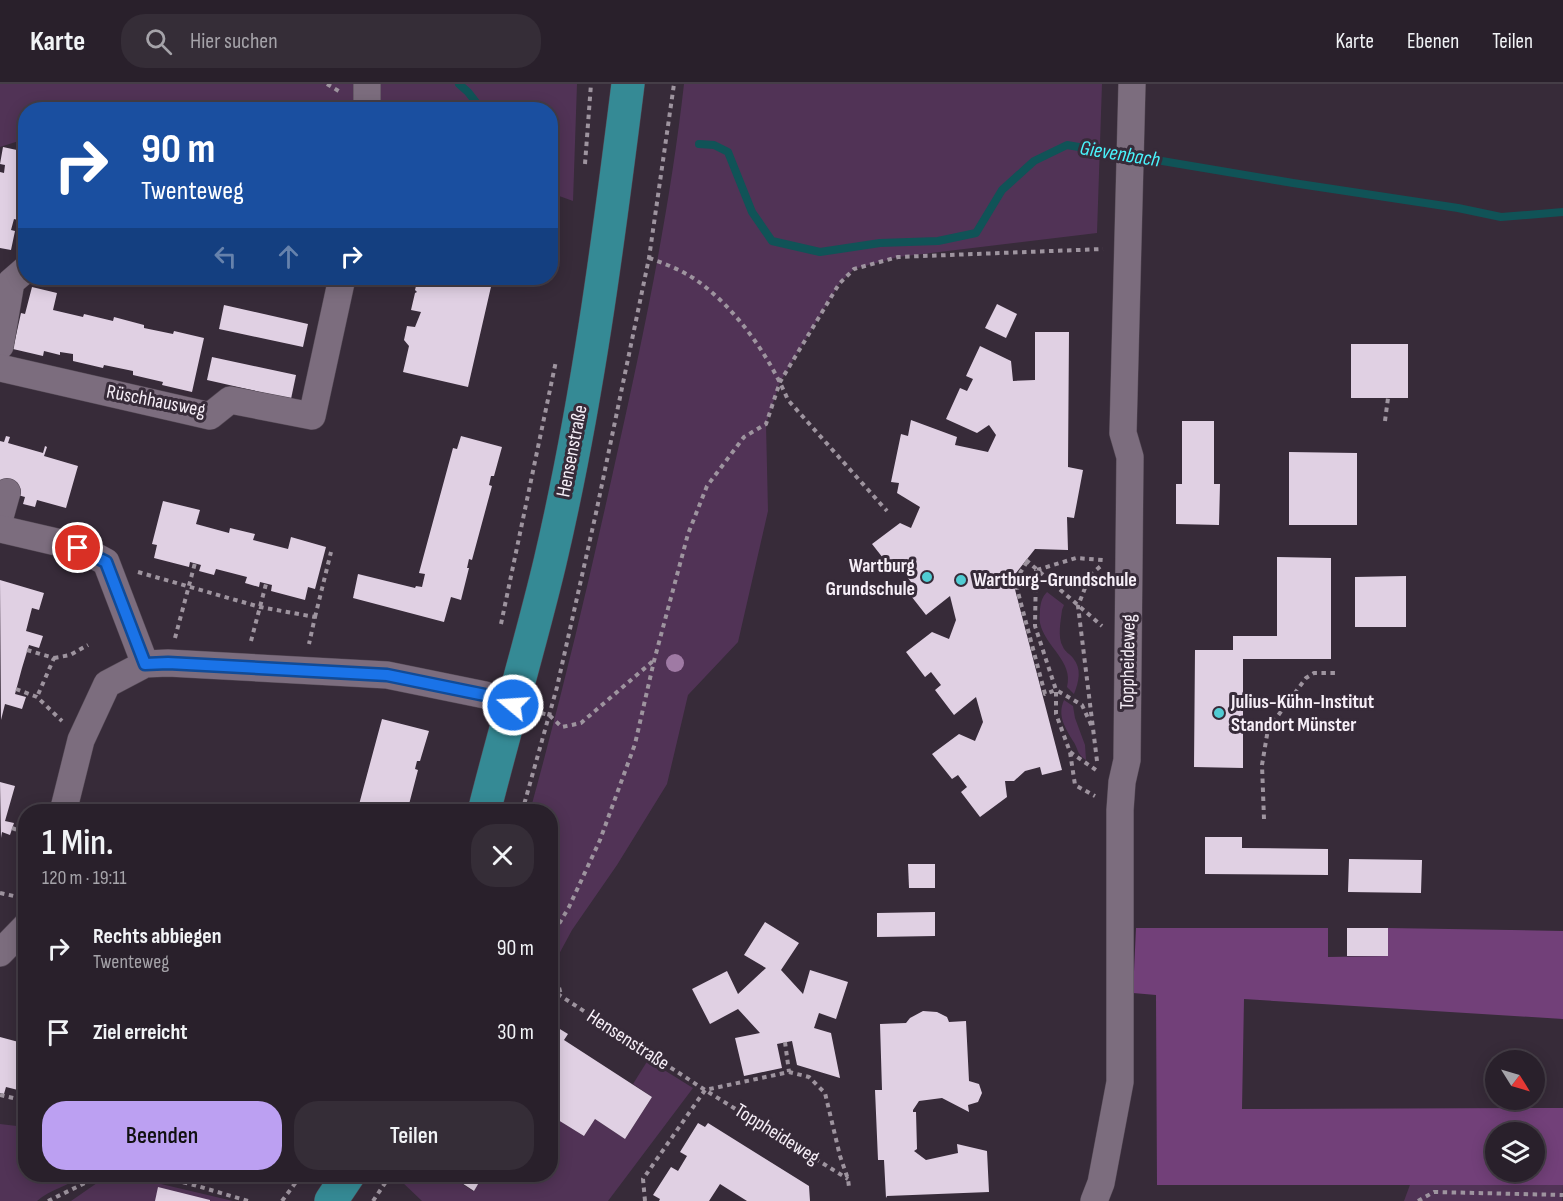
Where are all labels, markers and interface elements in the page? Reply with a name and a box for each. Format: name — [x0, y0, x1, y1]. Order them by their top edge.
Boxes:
search box — [121, 14, 541, 68]
text: Karte — [30, 25, 85, 58]
icon: search — [142, 25, 175, 58]
text: Hier suchen — [190, 28, 278, 55]
text: Karte — [1336, 29, 1374, 54]
text: Ebenen — [1407, 29, 1459, 54]
text: Teilen — [1492, 29, 1533, 54]
text: 90 m — [141, 124, 215, 175]
icon: right — [42, 126, 120, 204]
water label: Gievenbach — [1078, 135, 1162, 173]
text: Twenteweg — [141, 175, 244, 207]
icon: left — [209, 240, 242, 273]
icon: ahead — [272, 240, 305, 273]
icon: right — [335, 240, 368, 273]
street label: Rüschhausweg — [104, 380, 208, 422]
street label: Hensenstraße — [551, 403, 593, 499]
pin — [52, 522, 103, 573]
icon: arrive — [61, 531, 94, 564]
place label: Wartburg Grundschule — [826, 554, 916, 601]
place label: Wartburg-Grundschule — [973, 568, 1137, 592]
marker: Wartburg Grundschule — [920, 570, 934, 584]
marker: Wartburg-Grundschule — [954, 573, 968, 587]
street label: Toppheideweg — [1115, 614, 1141, 710]
position arrow — [481, 673, 545, 737]
place label: Julius-Kühn-Institut Standort Münster — [1230, 690, 1375, 737]
marker: Julius-Kühn-Institut Standort Münster — [1212, 706, 1226, 720]
text: 1 Min. — [42, 822, 114, 865]
button: close — [471, 824, 534, 887]
text: 120 m · 19:11 — [42, 866, 126, 890]
text: Rechts abbiegen — [93, 923, 222, 950]
icon: right — [42, 932, 75, 965]
text: 90 m — [497, 935, 534, 962]
text: Twenteweg — [93, 950, 169, 974]
street label: Hensenstraße — [582, 1005, 674, 1075]
icon: arrive — [42, 1016, 75, 1049]
text: Ziel erreicht — [93, 1019, 188, 1046]
text: 30 m — [497, 1019, 534, 1046]
north arrow — [1485, 1050, 1545, 1110]
map controls — [1485, 1050, 1545, 1182]
street label: Toppheideweg — [730, 1099, 824, 1169]
button: Beenden — [42, 1101, 282, 1170]
button: Teilen — [294, 1101, 534, 1170]
button: layers — [1485, 1122, 1545, 1182]

